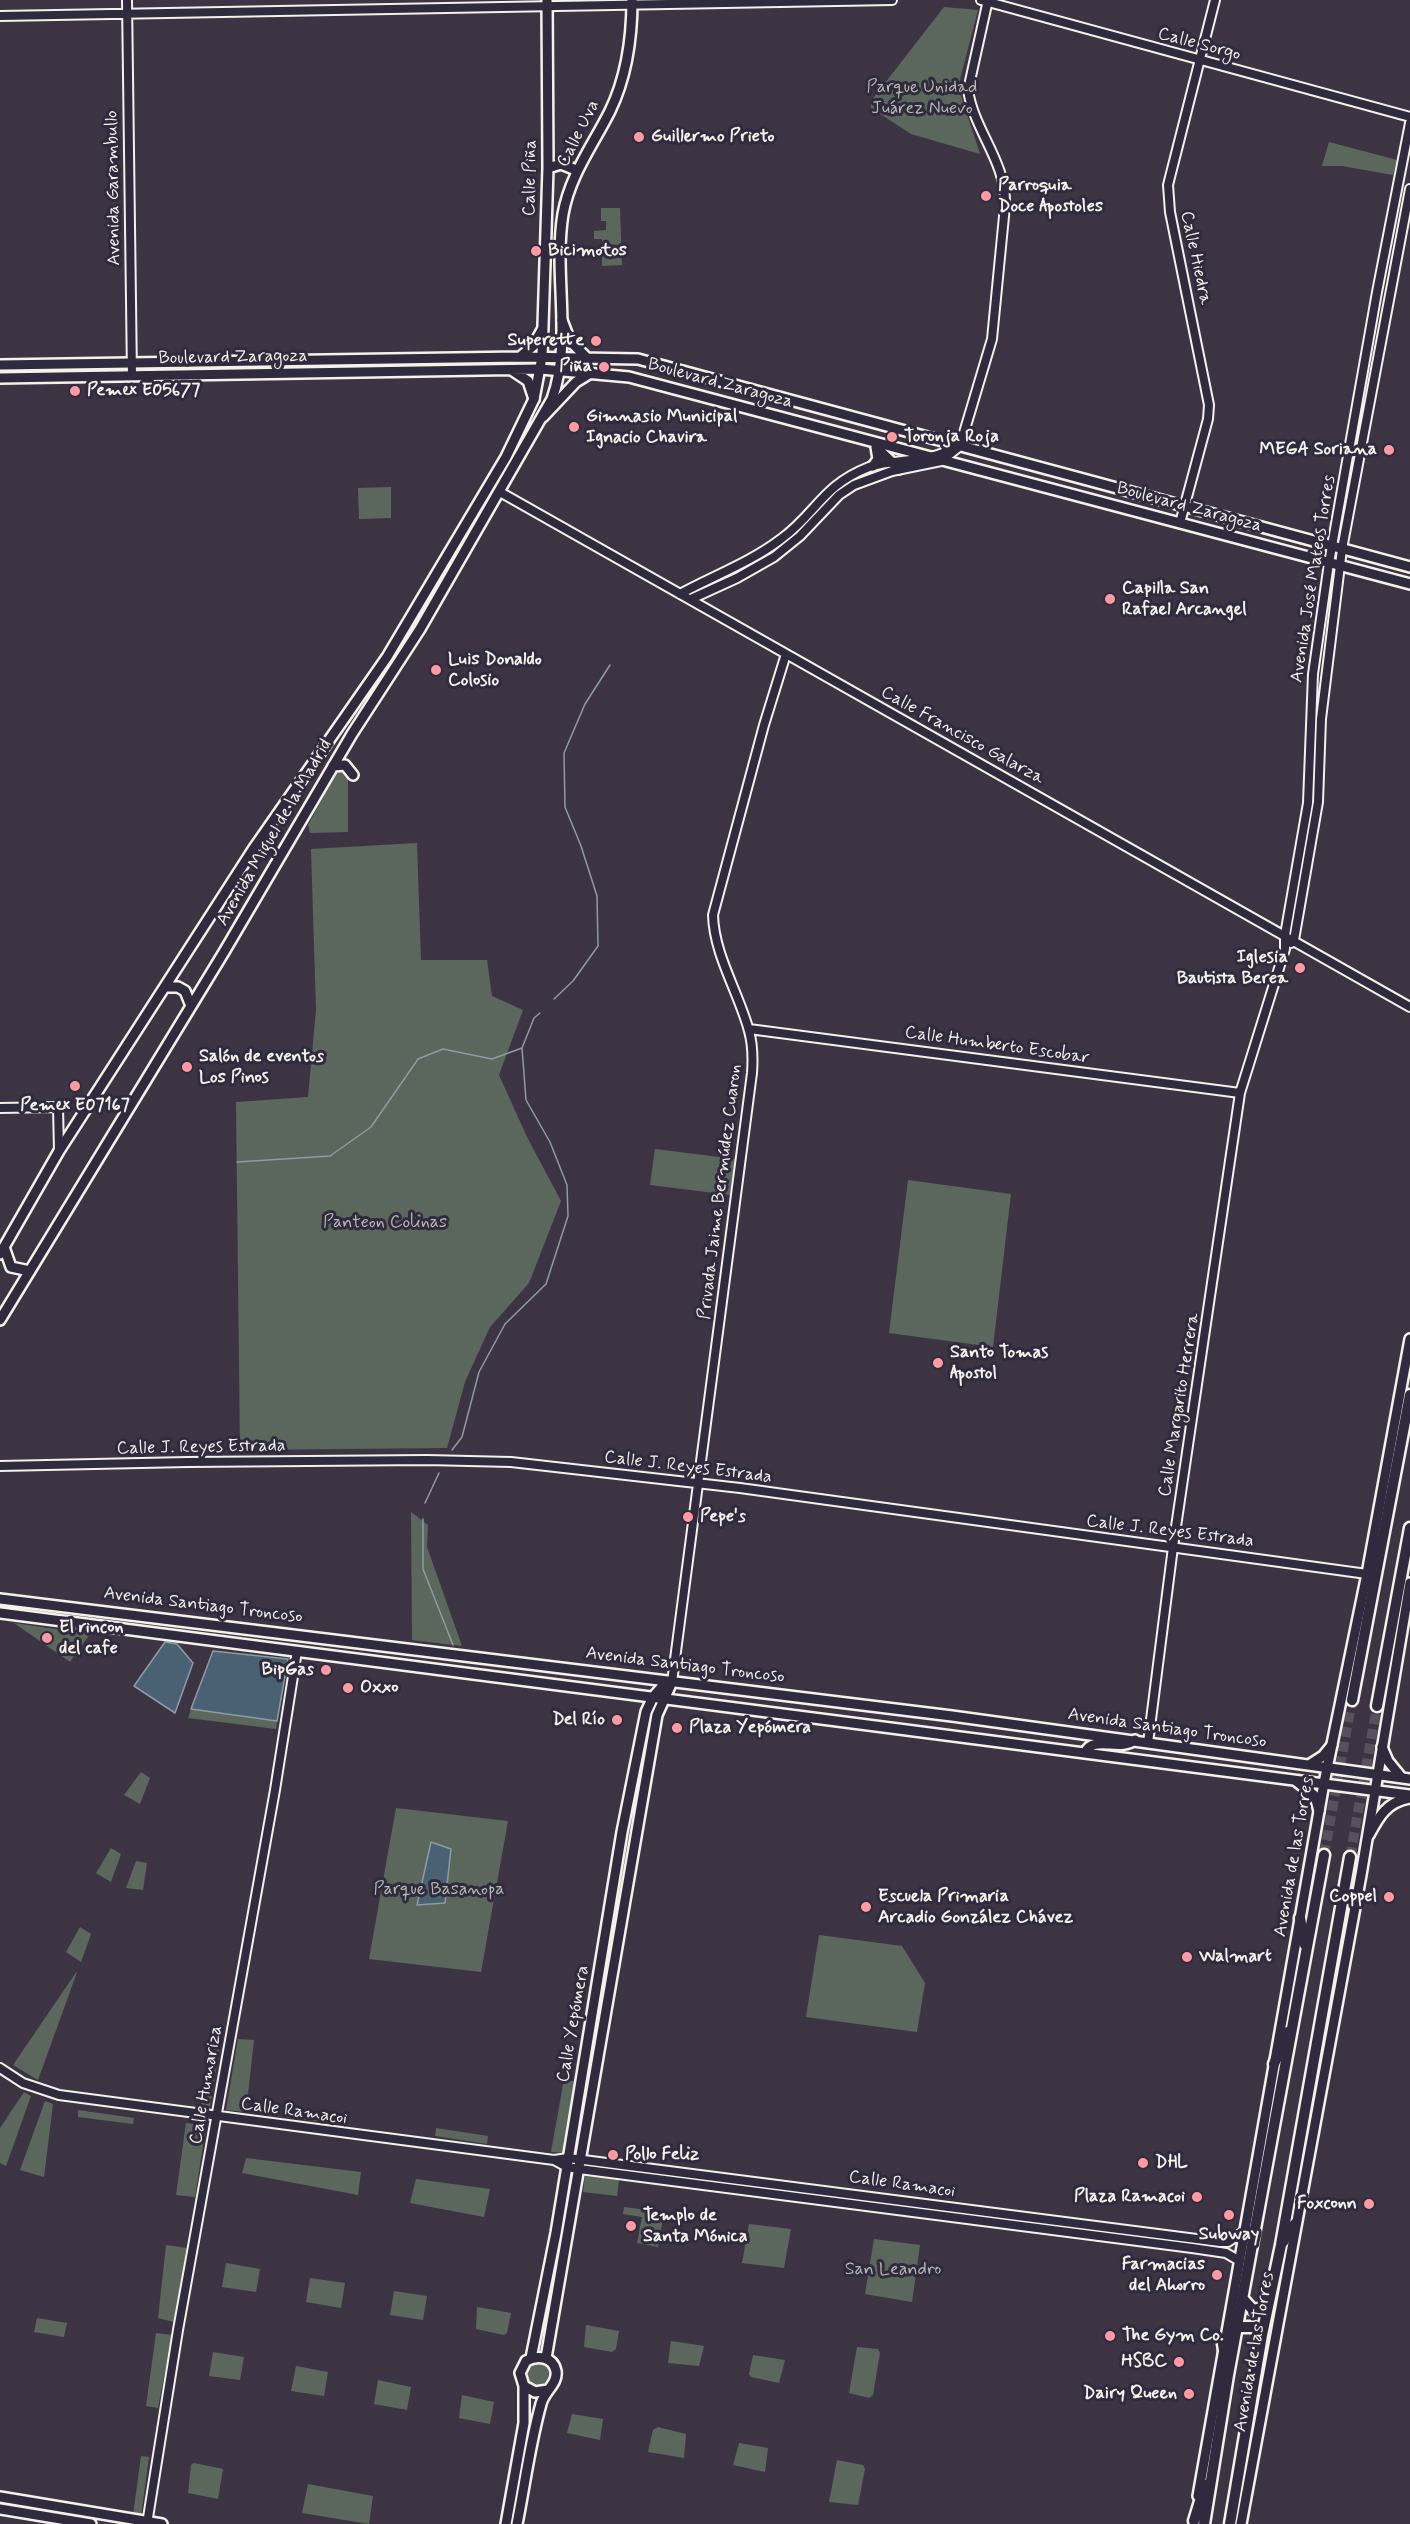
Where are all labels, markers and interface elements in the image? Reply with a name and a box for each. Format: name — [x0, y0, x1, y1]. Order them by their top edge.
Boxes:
street label: Calle Sorgo — [1155, 24, 1243, 66]
park label: Parque Unidad Juárez Nuevo — [867, 77, 977, 119]
street label: Calle Uva — [553, 97, 605, 171]
street label: Avenida Garambullo — [102, 110, 126, 266]
place label: Guillermo Prieto — [651, 126, 774, 148]
marker: Guillermo Prieto — [632, 130, 646, 144]
street label: Calle Piña — [520, 140, 542, 216]
place label: Parroquia Doce Apostoles — [998, 175, 1103, 218]
marker: Parroquia Doce Apostoles — [979, 189, 993, 203]
street label: Calle Hiedra — [1175, 209, 1215, 307]
place label: Bicimotos — [548, 240, 627, 262]
marker: Bicimotos — [529, 244, 543, 258]
place label: Superette — [508, 330, 584, 352]
marker: Superette — [589, 334, 603, 348]
street label: Boulevard Zaragoza — [158, 346, 308, 370]
street label: Boulevard Zaragoza — [645, 354, 795, 414]
place label: Piña — [559, 356, 592, 378]
marker: Piña — [597, 360, 611, 374]
place label: Pemex E05677 — [87, 380, 200, 402]
marker: Pemex E05677 — [68, 384, 82, 398]
place label: Gimnasio Municipal Ignacio Chavira — [586, 406, 737, 448]
marker: Gimnasio Municipal Ignacio Chavira — [567, 420, 581, 434]
place label: Toronja Roja — [904, 426, 999, 448]
marker: Toronja Roja — [885, 430, 899, 444]
place label: MEGA Soriana — [1259, 439, 1377, 461]
marker: MEGA Soriana — [1382, 443, 1396, 457]
street label: Avenida José Mateos Torres — [1287, 474, 1341, 684]
street label: Boulevard Zaragoza — [1114, 478, 1264, 538]
place label: Capilla San Rafael Arcangel — [1122, 578, 1247, 620]
marker: Capilla San Rafael Arcangel — [1103, 592, 1117, 606]
place label: Luis Donaldo Colosio — [448, 649, 542, 692]
marker: Luis Donaldo Colosio — [429, 663, 443, 677]
street label: Calle Francisco Galarza — [876, 682, 1048, 790]
street label: Avenida Miguel de la Madrid — [213, 736, 337, 930]
place label: Iglesia Bautista Berea — [1177, 947, 1288, 990]
marker: Iglesia Bautista Berea — [1293, 961, 1307, 975]
street label: Calle Humberto Escobar — [903, 1022, 1091, 1070]
place label: Salón de eventos Los Pinos — [199, 1046, 324, 1088]
marker: Salón de eventos Los Pinos — [180, 1060, 194, 1074]
street label: Privada Jaime Bermúdez Cuaron — [695, 1063, 747, 1321]
marker: Pemex E07167 — [68, 1079, 82, 1093]
place label: Pemex E07167 — [20, 1095, 130, 1117]
park label: Panteon Colinas — [323, 1212, 447, 1234]
street label: Calle Margarito Herrera — [1155, 1312, 1205, 1498]
place label: Santo Tomas Apostol — [950, 1342, 1048, 1384]
marker: Santo Tomas Apostol — [931, 1356, 945, 1370]
street label: Calle J. Reyes Estrada — [116, 1436, 286, 1460]
street label: Calle J. Reyes Estrada — [603, 1447, 773, 1489]
place label: Pepe's — [700, 1506, 746, 1528]
marker: Pepe's — [681, 1510, 695, 1524]
street label: Calle J. Reyes Estrada — [1085, 1511, 1255, 1553]
street label: Avenida Santiago Troncoso — [102, 1583, 304, 1629]
place label: El rincon del cafe — [59, 1617, 124, 1660]
marker: El rincon del cafe — [40, 1631, 54, 1645]
street label: Avenida Santiago Troncoso — [584, 1643, 786, 1689]
place label: BipGas — [262, 1659, 314, 1681]
marker: BipGas — [319, 1663, 333, 1677]
place label: Oxxo — [360, 1677, 398, 1699]
marker: Oxxo — [341, 1681, 355, 1695]
street label: Avenida Santiago Troncoso — [1066, 1704, 1268, 1754]
place label: Del Río — [552, 1709, 605, 1731]
marker: Del Río — [610, 1713, 624, 1727]
place label: Plaza Yepómera — [689, 1717, 811, 1739]
marker: Plaza Yepómera — [670, 1721, 684, 1735]
street label: Avenida de las Torres — [1270, 1775, 1320, 1939]
park label: Parque Basanopa — [373, 1879, 505, 1901]
place label: Escuela Primaria Arcadio González Chávez — [878, 1886, 1073, 1928]
place label: Coppel — [1329, 1886, 1377, 1908]
marker: Coppel — [1382, 1890, 1396, 1904]
marker: Escuela Primaria Arcadio González Chávez — [859, 1900, 873, 1914]
place label: Walmart — [1199, 1946, 1272, 1968]
marker: Walmart — [1180, 1950, 1194, 1964]
street label: Calle Yepómera — [553, 1964, 595, 2084]
street label: Calle Humariza — [186, 2024, 228, 2146]
street label: Calle Ramacoi — [239, 2094, 349, 2130]
place label: Pollo Feliz — [625, 2144, 699, 2166]
marker: Pollo Feliz — [606, 2148, 620, 2162]
place label: DHL — [1155, 2152, 1188, 2174]
marker: DHL — [1136, 2156, 1150, 2170]
street label: Calle Ramacoi — [847, 2167, 957, 2203]
place label: Plaza Ramacoi — [1074, 2186, 1185, 2208]
marker: Plaza Ramacoi — [1190, 2190, 1204, 2204]
place label: Foxconn — [1297, 2193, 1357, 2215]
marker: Foxconn — [1362, 2197, 1376, 2211]
place label: Templo de Santa Mónica — [643, 2205, 748, 2248]
marker: Subway — [1222, 2208, 1236, 2222]
marker: Templo de Santa Mónica — [624, 2219, 638, 2233]
place label: Subway — [1199, 2224, 1259, 2246]
place label: Farmacias del Ahorro — [1122, 2254, 1205, 2296]
park label: San Leandro — [845, 2259, 941, 2281]
marker: Farmacias del Ahorro — [1210, 2268, 1224, 2282]
street label: Avenida de las Torres — [1230, 2270, 1280, 2434]
place label: The Gym Co. — [1122, 2325, 1224, 2347]
marker: The Gym Co. — [1103, 2329, 1117, 2343]
place label: HSBC — [1121, 2351, 1167, 2373]
marker: HSBC — [1172, 2355, 1186, 2369]
place label: Dairy Queen — [1083, 2383, 1177, 2405]
marker: Dairy Queen — [1182, 2387, 1196, 2401]

